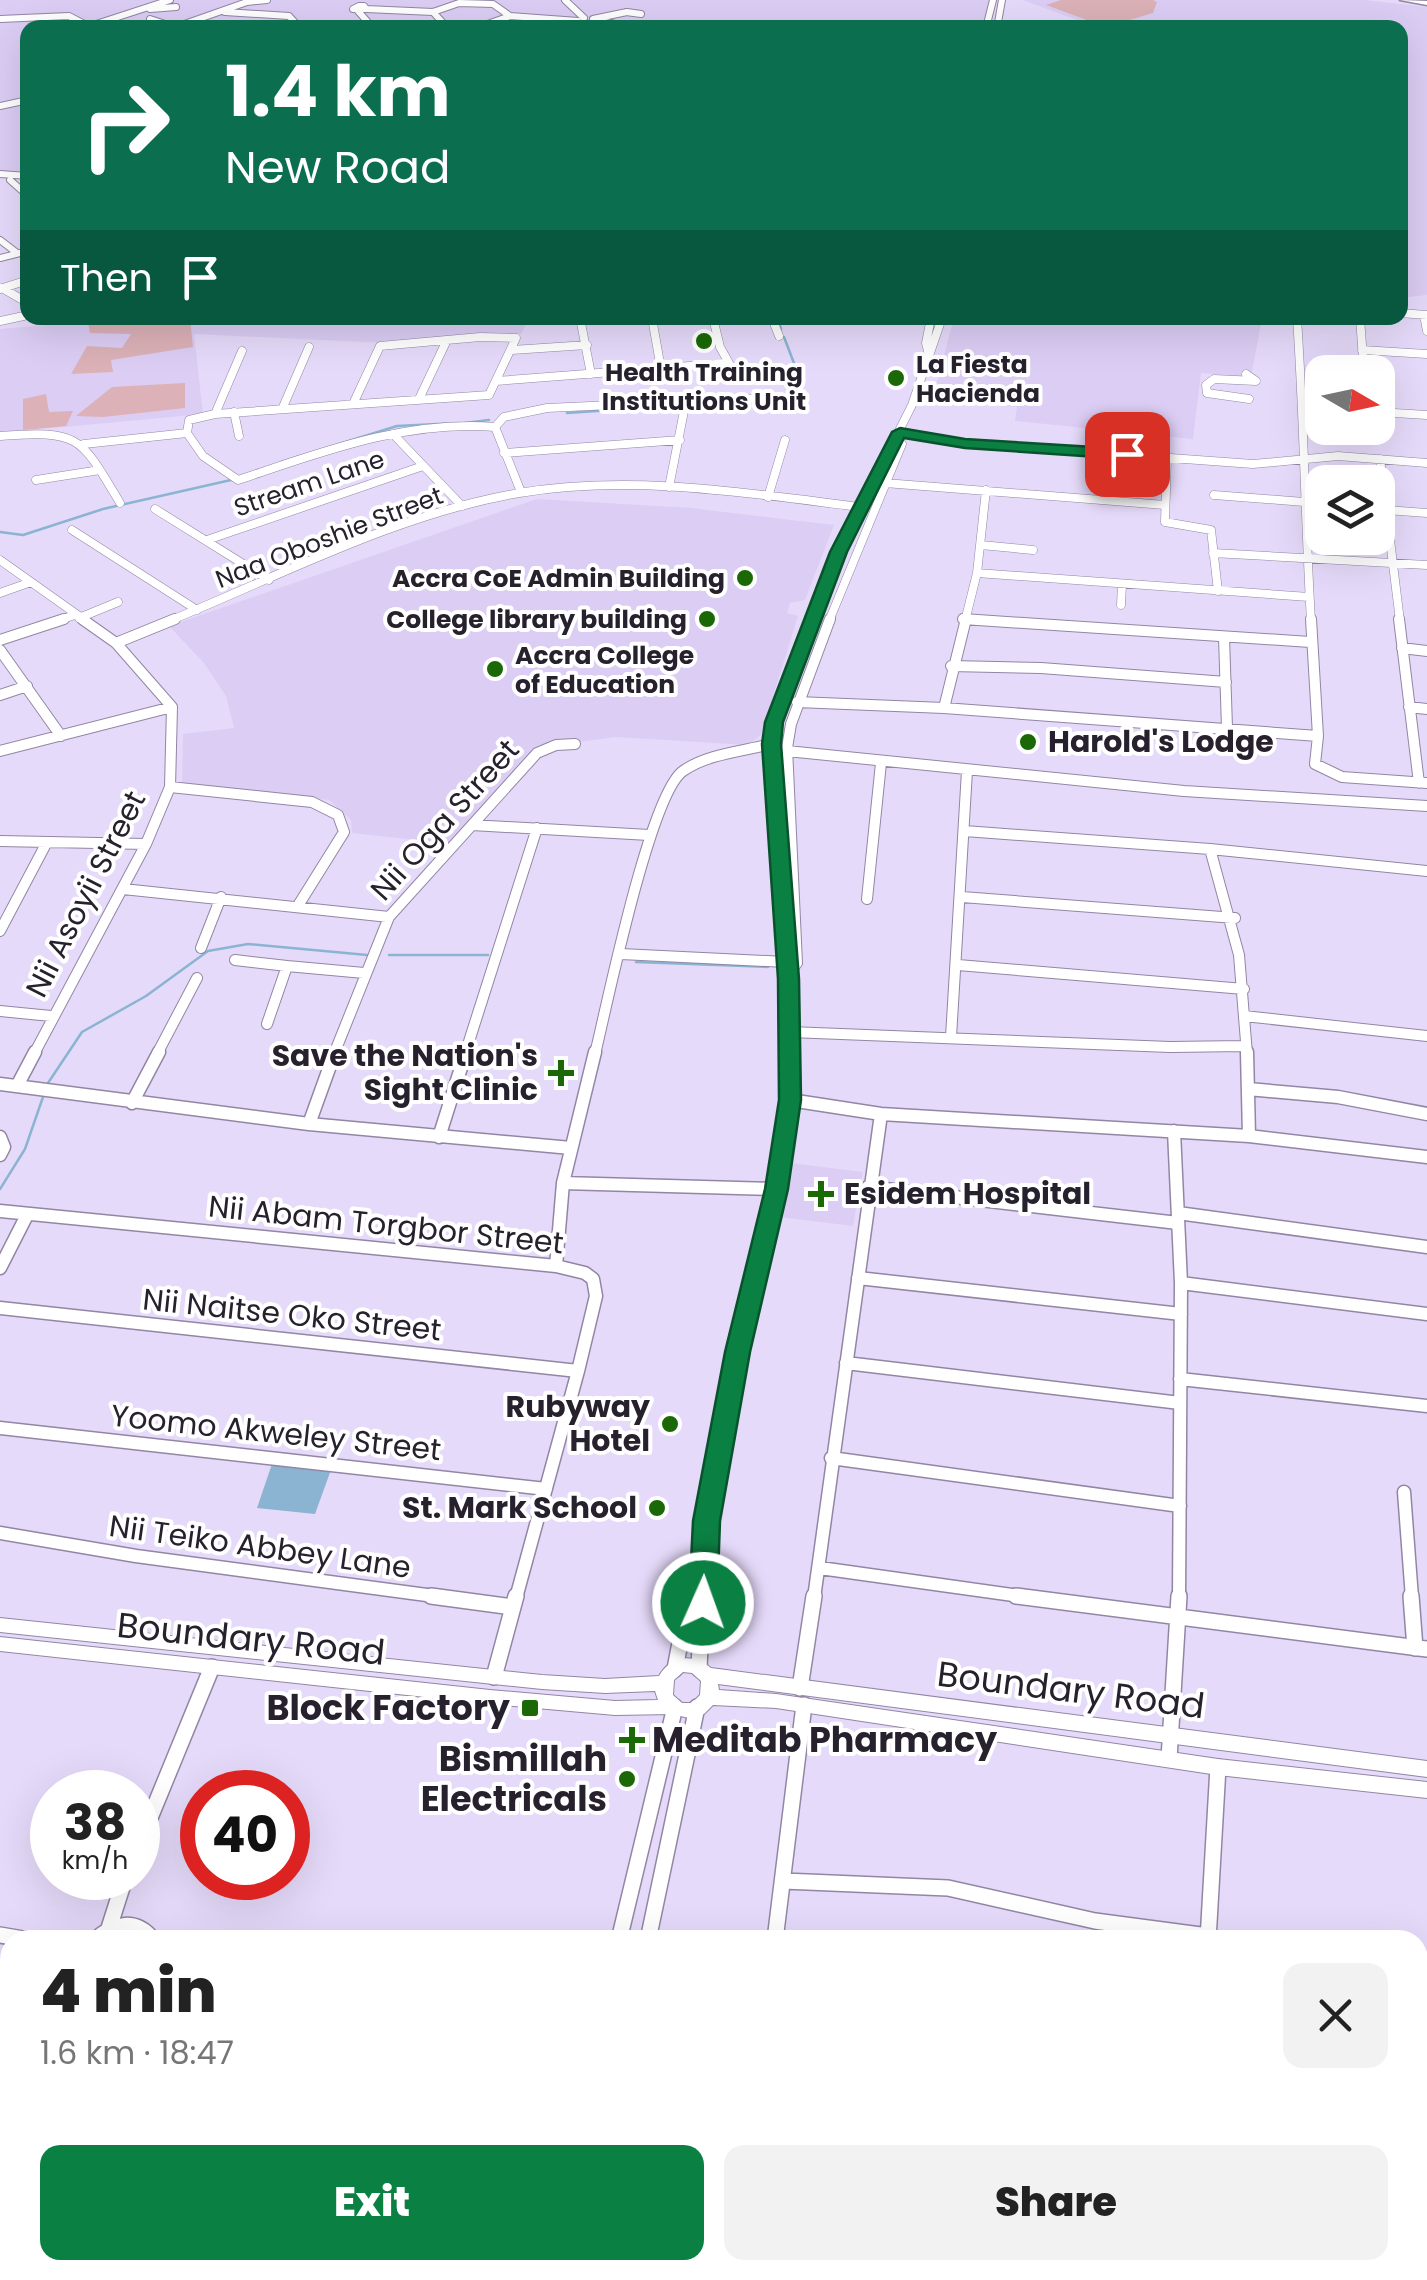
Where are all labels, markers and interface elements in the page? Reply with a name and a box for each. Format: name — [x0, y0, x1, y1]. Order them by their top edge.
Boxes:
text: 1.4 km — [225, 42, 451, 141]
icon: right — [60, 60, 190, 190]
text: New Road — [225, 136, 450, 199]
icon: arrive — [173, 250, 228, 305]
text: Then — [60, 251, 153, 304]
marker: Health Training Institutions Unit — [693, 330, 715, 352]
place label: La Fiesta Hacienda — [916, 347, 1040, 411]
place label: Health Training Institutions Unit — [602, 355, 806, 419]
north arrow — [1305, 355, 1395, 445]
map controls — [1305, 355, 1395, 555]
marker: La Fiesta Hacienda — [885, 367, 907, 389]
pin — [1085, 412, 1170, 497]
icon: arrive — [1100, 427, 1155, 482]
street label: Stream Lane — [229, 441, 389, 526]
button: layers — [1305, 465, 1395, 555]
street label: Naa Oboshie Street — [210, 478, 448, 597]
place label: Accra CoE Admin Building — [392, 561, 725, 596]
marker: Accra CoE Admin Building — [734, 567, 756, 589]
place label: College library building — [386, 602, 687, 637]
marker: College library building — [696, 608, 718, 630]
place label: Accra College of Education — [515, 638, 694, 702]
marker: Accra College of Education — [484, 658, 506, 680]
place label: Harold's Lodge — [1048, 720, 1274, 763]
street label: Nii Oga Street — [360, 730, 529, 910]
marker: Harold's Lodge — [1017, 731, 1039, 753]
street label: Nii Asoyii Street — [15, 783, 156, 1004]
place label: Save the Nation's Sight Clinic — [272, 1034, 538, 1111]
marker: Save the Nation's Sight Clinic — [548, 1060, 574, 1086]
place label: Esidem Hospital — [844, 1172, 1091, 1215]
marker: Esidem Hospital — [808, 1181, 834, 1207]
street label: Nii Abam Torgbor Street — [206, 1184, 566, 1265]
street label: Nii Naitse Oko Street — [141, 1277, 443, 1352]
place label: Rubyway Hotel — [506, 1385, 650, 1462]
street label: Yoomo Akweley Street — [109, 1394, 443, 1471]
marker: Rubyway Hotel — [659, 1413, 681, 1435]
place label: St. Mark School — [402, 1486, 637, 1529]
marker: St. Mark School — [646, 1497, 668, 1519]
street label: Nii Teiko Abbey Lane — [107, 1504, 414, 1589]
position arrow — [651, 1551, 755, 1655]
street label: Boundary Road — [115, 1600, 387, 1677]
street label: Boundary Road — [935, 1649, 1208, 1730]
place label: Block Factory — [266, 1683, 511, 1732]
marker: Block Factory — [519, 1697, 541, 1719]
place label: Meditab Pharmacy — [652, 1715, 998, 1764]
marker: Meditab Pharmacy — [621, 1729, 643, 1751]
place label: Bismillah Electricals — [421, 1734, 607, 1823]
marker: Bismillah Electricals — [616, 1768, 638, 1790]
speed limit sign: 40 — [180, 1770, 310, 1900]
text: 38 — [64, 1787, 126, 1858]
text: km/h — [62, 1843, 128, 1878]
text: 4 min — [40, 1949, 217, 2033]
button: close — [1283, 1963, 1388, 2068]
text: 1.6 km · 18:47 — [40, 2030, 234, 2075]
button: Exit — [40, 2145, 704, 2260]
button: Share — [724, 2145, 1388, 2260]

